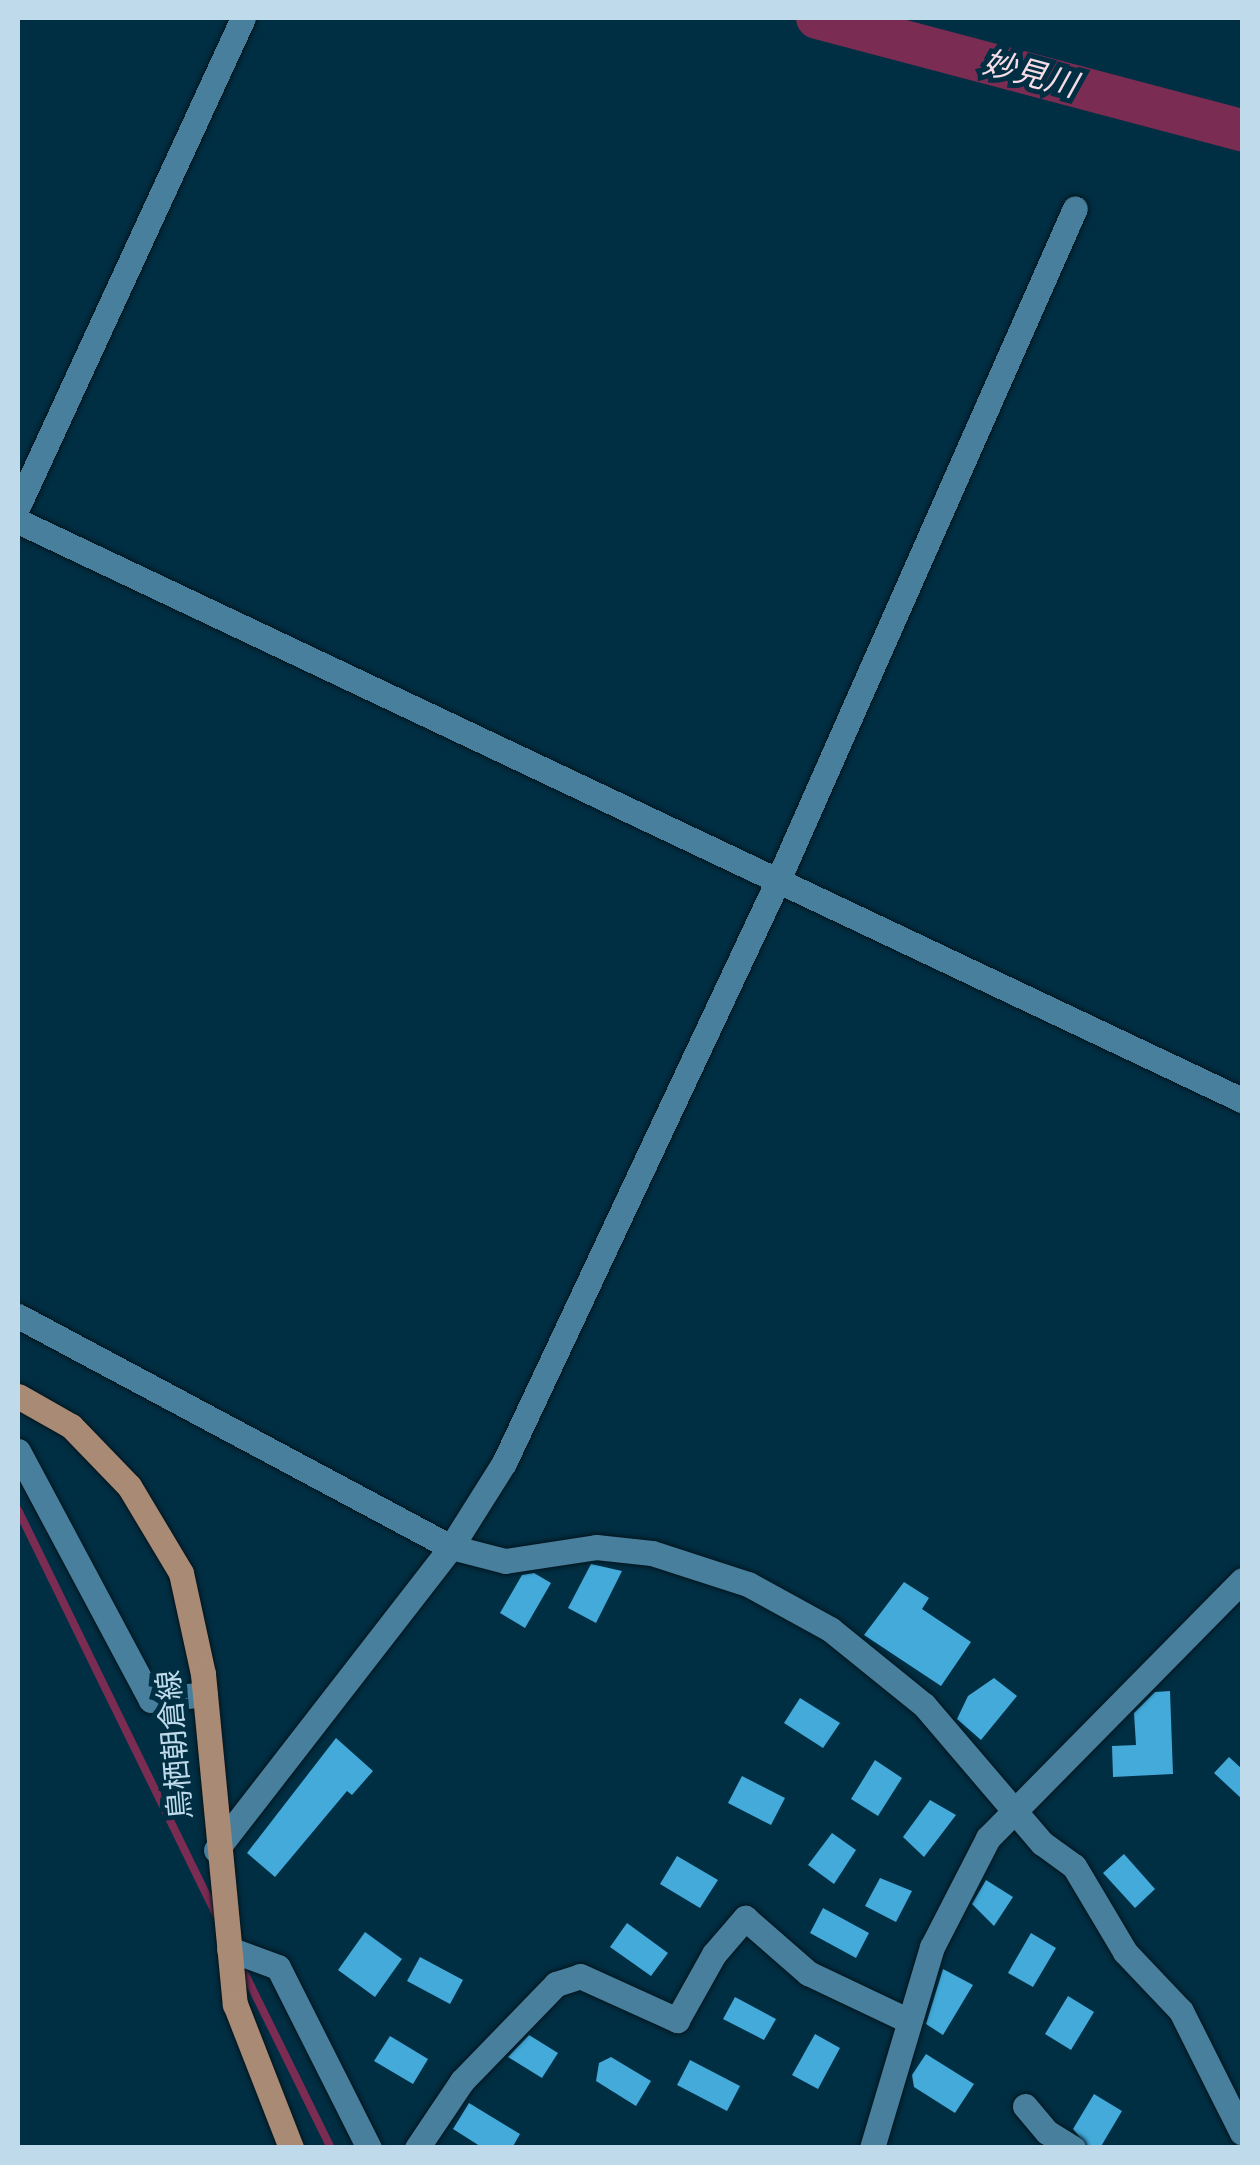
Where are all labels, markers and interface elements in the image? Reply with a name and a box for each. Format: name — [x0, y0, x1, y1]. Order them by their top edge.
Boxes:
water label: 妙見川 — [979, 43, 1081, 105]
street label: 鳥栖朝倉線 — [150, 1669, 198, 1821]

